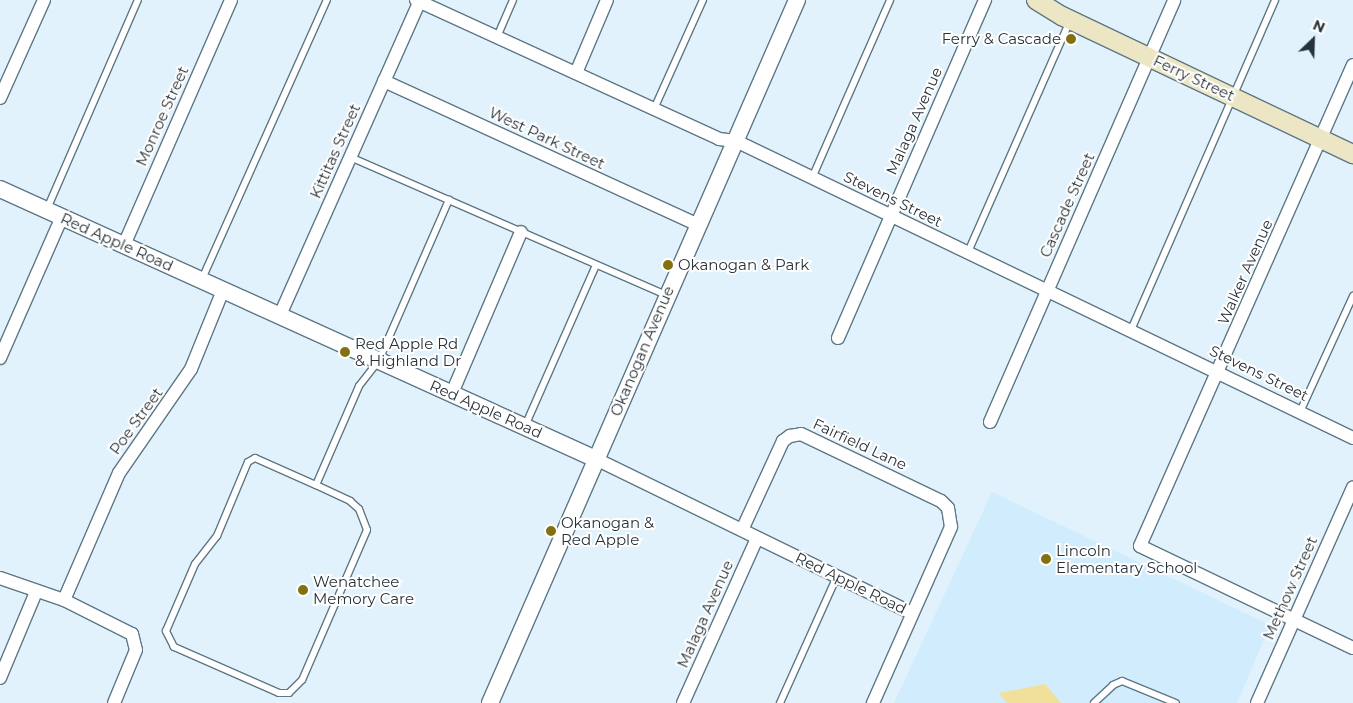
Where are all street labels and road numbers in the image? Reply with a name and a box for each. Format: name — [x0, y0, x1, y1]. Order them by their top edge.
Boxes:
street label: Ferry Street — [1151, 51, 1237, 105]
street label: Monroe Street — [132, 63, 192, 169]
street label: Malaga Avenue — [882, 64, 946, 178]
street label: Kittitas Street — [306, 101, 364, 201]
street label: West Park Street — [486, 103, 608, 173]
street label: Cascade Street — [1036, 150, 1098, 260]
street label: Stevens Street — [841, 167, 945, 231]
street label: Red Apple Road — [58, 209, 176, 275]
street label: Walker Avenue — [1214, 217, 1276, 327]
street label: Okanogan Avenue — [606, 283, 678, 419]
street label: Stevens Street — [1207, 341, 1311, 405]
street label: Red Apple Road — [427, 376, 545, 442]
street label: Poe Street — [106, 384, 166, 458]
street label: Fairfield Lane — [810, 414, 910, 474]
street label: Methow Street — [1259, 534, 1321, 642]
street label: Red Apple Road — [793, 548, 909, 618]
street label: Malaga Avenue — [673, 557, 737, 671]

